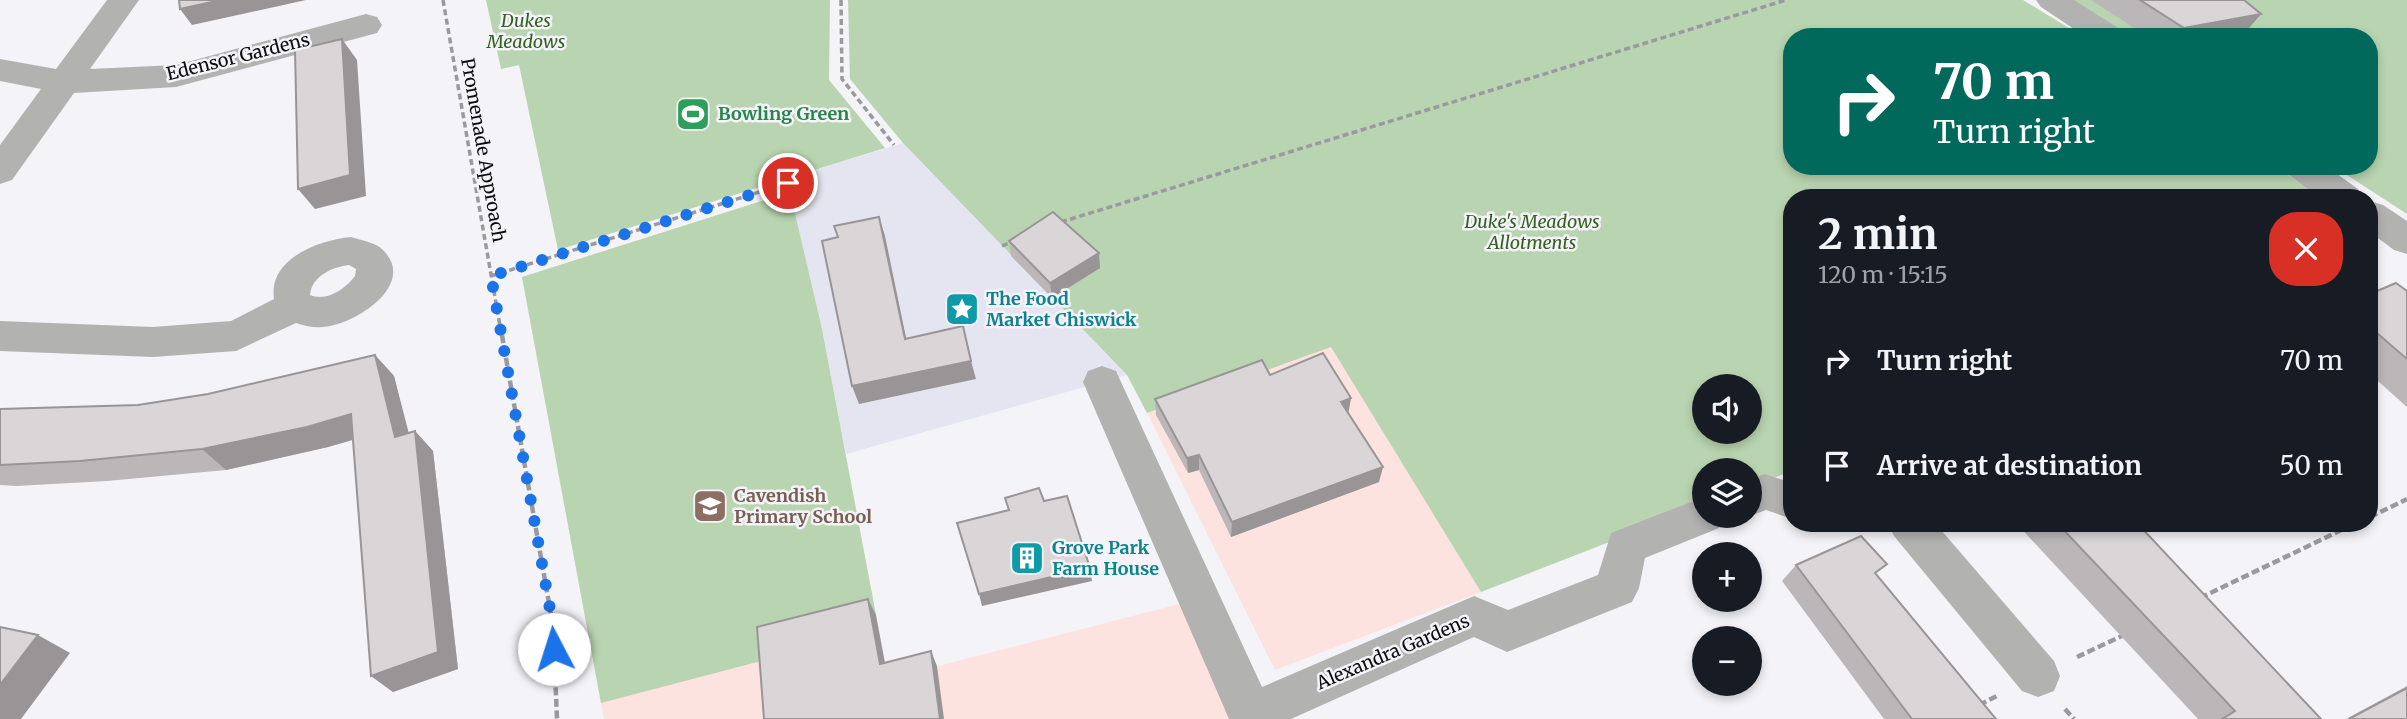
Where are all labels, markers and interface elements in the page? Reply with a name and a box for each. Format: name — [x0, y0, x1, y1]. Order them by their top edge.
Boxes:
park label: Dukes Meadows — [486, 9, 565, 53]
street label: Edensor Gardens — [164, 28, 312, 85]
text: 70 m — [1933, 51, 2054, 112]
street label: Promenade Approach — [456, 56, 511, 244]
icon: right — [1818, 56, 1909, 147]
sports icon: Bowling Green — [674, 95, 712, 133]
place label: Bowling Green — [718, 102, 849, 125]
text: Turn right — [1933, 112, 2095, 152]
pin — [758, 153, 818, 213]
icon: arrive — [769, 164, 807, 202]
text: 2 min — [1818, 208, 1938, 260]
park label: Duke's Meadows Allotments — [1463, 210, 1600, 254]
button: close — [2269, 212, 2343, 286]
text: 120 m · 15:15 — [1818, 260, 1948, 289]
place label: The Food Market Chiswick — [986, 287, 1137, 331]
place icon: The Food Market Chiswick — [943, 290, 981, 328]
icon: right — [1818, 342, 1856, 380]
text: Turn right — [1877, 344, 2012, 377]
text: 70 m — [2280, 344, 2343, 377]
map controls — [1692, 374, 1762, 696]
button: sound — [1692, 374, 1762, 444]
icon: arrive — [1818, 447, 1856, 485]
text: Arrive at destination — [1877, 449, 2142, 482]
text: 50 m — [2279, 449, 2343, 482]
button: layers — [1692, 458, 1762, 528]
place label: Cavendish Primary School — [734, 484, 872, 528]
school or university icon: Cavendish Primary School — [691, 487, 729, 525]
place label: Grove Park Farm House — [1052, 536, 1159, 580]
building icon: Grove Park Farm House — [1008, 539, 1046, 577]
button: + — [1692, 542, 1762, 612]
street label: Alexandra Gardens — [1312, 609, 1473, 695]
position arrow — [517, 612, 591, 686]
button: − — [1692, 626, 1762, 696]

